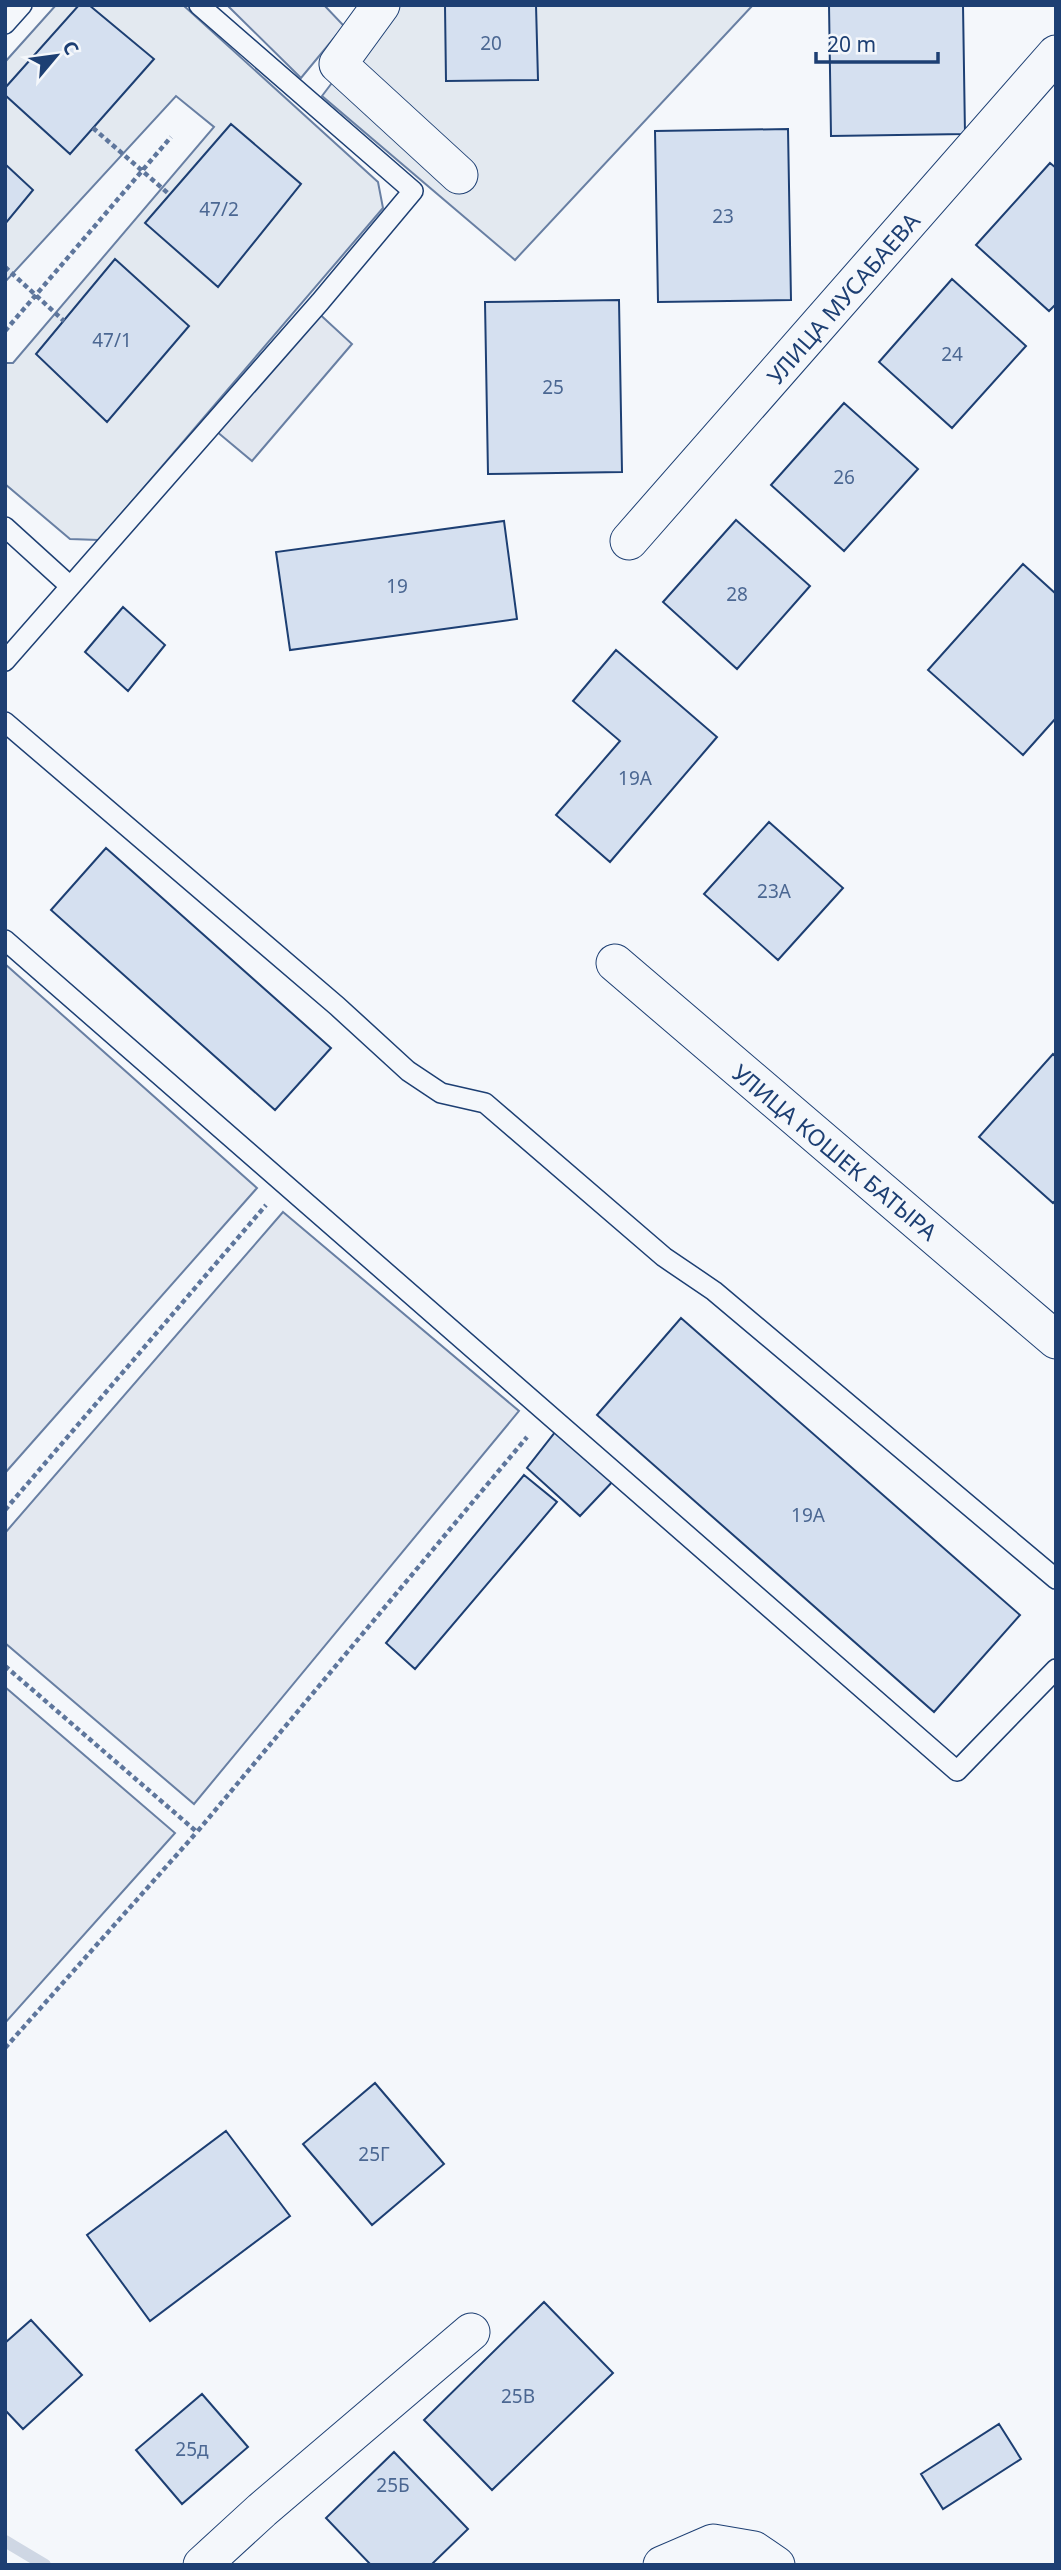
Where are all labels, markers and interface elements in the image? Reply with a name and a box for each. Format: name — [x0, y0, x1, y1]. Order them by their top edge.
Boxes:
north arrow — [21, 21, 91, 91]
scale bar — [816, 21, 939, 65]
house number: 20 — [480, 30, 502, 56]
text: 20 m — [827, 30, 876, 58]
text: С — [57, 36, 85, 59]
house number: 47/2 — [199, 196, 239, 222]
house number: 23 — [712, 203, 734, 229]
street label: УЛИЦА МУСАБАЕВА — [759, 205, 927, 391]
house number: 47/1 — [92, 327, 132, 353]
house number: 24 — [941, 341, 963, 367]
house number: 25 — [542, 374, 564, 400]
house number: 26 — [833, 464, 855, 490]
house number: 19 — [386, 573, 408, 599]
house number: 28 — [726, 581, 748, 607]
house number: 19А — [618, 765, 653, 791]
house number: 23А — [757, 878, 792, 904]
street label: УЛИЦА КОШЕК БАТЫРА — [726, 1057, 945, 1248]
house number: 19А — [791, 1502, 826, 1528]
house number: 25Г — [358, 2141, 390, 2167]
house number: 25В — [501, 2383, 535, 2409]
house number: 25д — [175, 2436, 209, 2462]
house number: 25Б — [376, 2472, 410, 2498]

